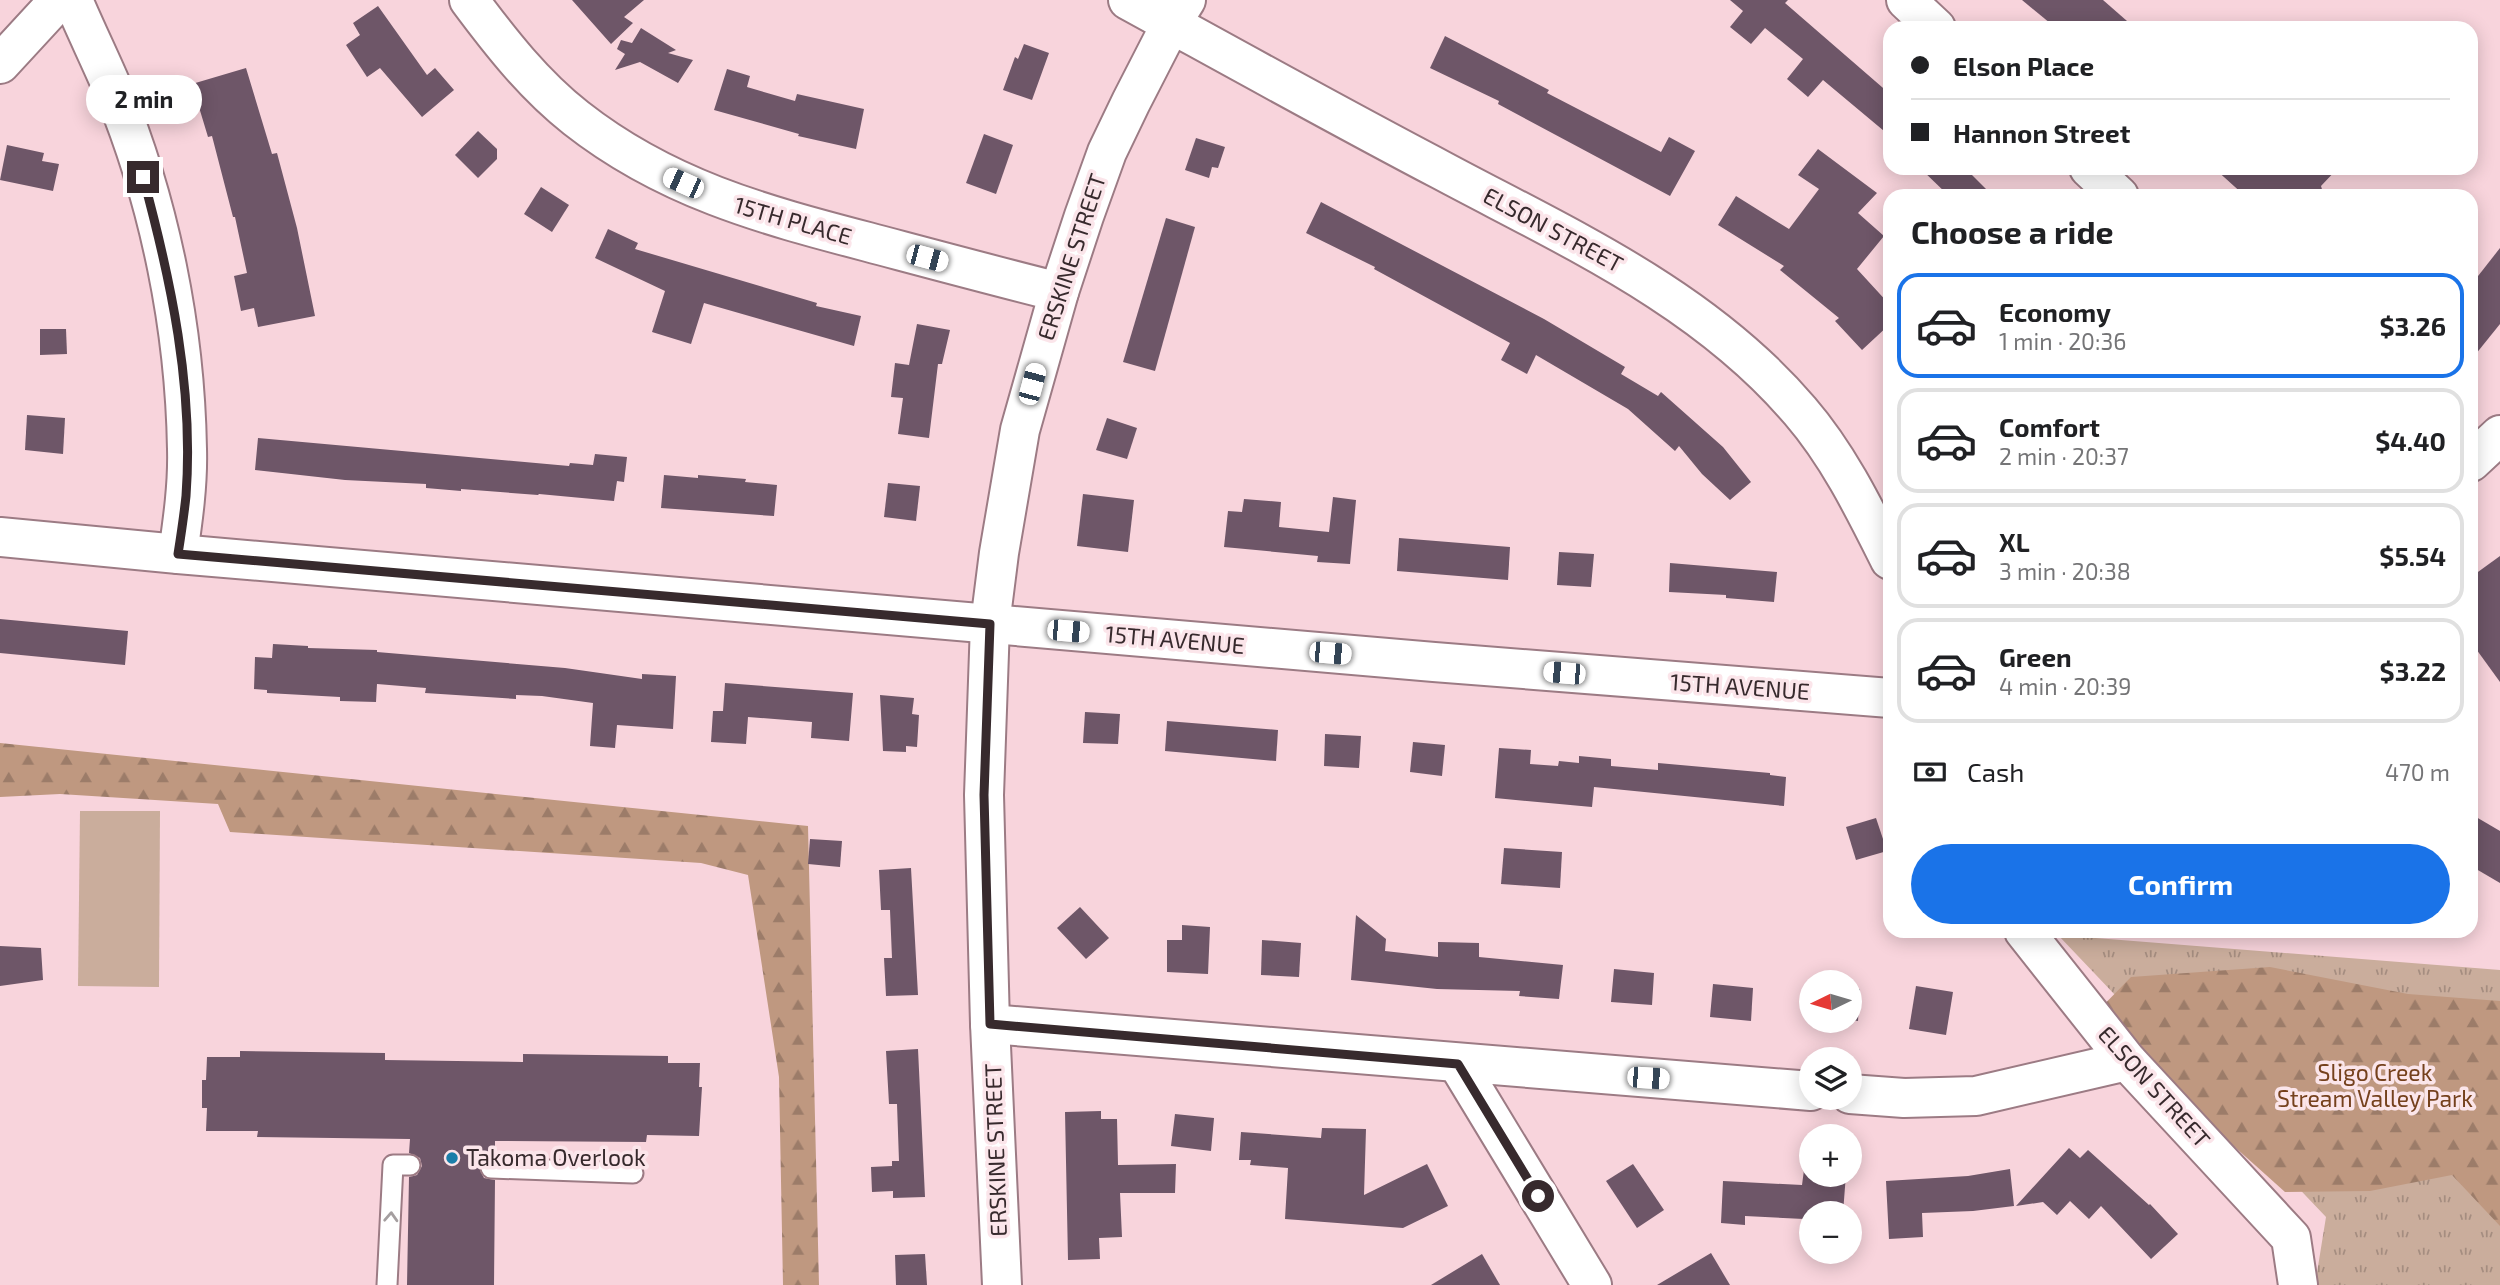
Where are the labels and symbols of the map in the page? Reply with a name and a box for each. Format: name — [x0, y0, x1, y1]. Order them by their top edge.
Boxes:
callout: 2 min — [85, 76, 201, 124]
route end — [127, 161, 159, 193]
car — [660, 165, 707, 201]
street label: ERSKINE STREET — [1031, 170, 1111, 343]
street label: ELSON STREET — [1479, 181, 1628, 278]
street label: 15TH PLACE — [731, 190, 855, 250]
car — [904, 242, 951, 274]
car — [1017, 361, 1048, 407]
car — [1047, 619, 1090, 643]
street label: 15TH AVENUE — [1104, 619, 1246, 659]
car — [1309, 641, 1352, 665]
car — [1543, 661, 1586, 685]
street label: 15TH AVENUE — [1669, 667, 1811, 705]
north arrow — [1799, 970, 1862, 1032]
street label: ELSON STREET — [2093, 1020, 2217, 1153]
park label: Sligo Creek Stream Valley Park — [2277, 1058, 2473, 1112]
street label: ERSKINE STREET — [978, 1063, 1012, 1237]
car — [1627, 1066, 1670, 1090]
place label: Takoma Overlook — [466, 1143, 646, 1171]
marker: Takoma Overlook — [444, 1150, 460, 1166]
route start — [1522, 1180, 1554, 1212]
one-way arrow — [383, 1211, 398, 1222]

